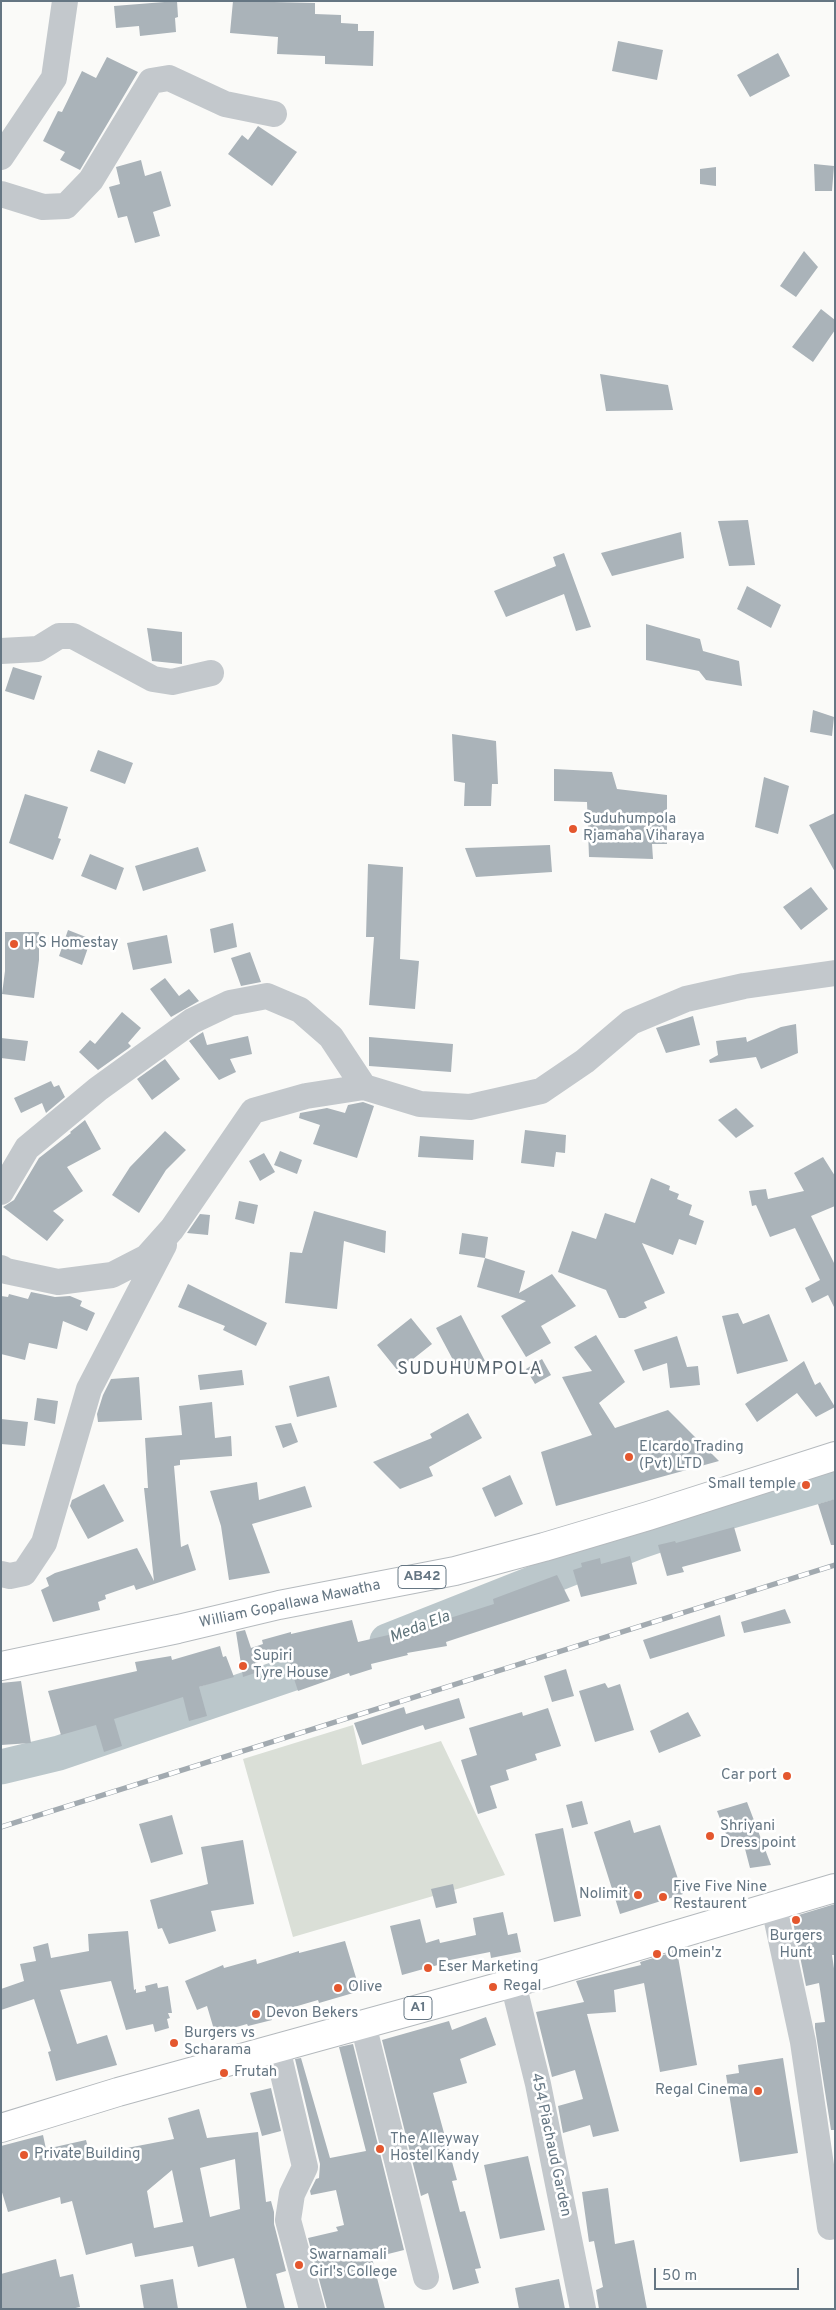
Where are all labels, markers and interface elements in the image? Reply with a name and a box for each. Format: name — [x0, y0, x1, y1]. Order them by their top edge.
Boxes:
place label: Suduhumpola Rjamaha Viharaya — [583, 811, 705, 846]
marker: Suduhumpola Rjamaha Viharaya — [567, 823, 579, 835]
place label: H S Homestay — [24, 935, 118, 953]
marker: H S Homestay — [8, 938, 20, 950]
district label: SUDUHUMPOLA — [396, 1359, 544, 1381]
place label: Elcardo Trading (Pvt) LTD — [639, 1439, 744, 1474]
marker: Elcardo Trading (Pvt) LTD — [623, 1451, 635, 1463]
place label: Small temple — [708, 1476, 796, 1494]
marker: Small temple — [800, 1479, 812, 1491]
road number: AB42 — [398, 1565, 446, 1588]
street label: William Gopallawa Mawatha — [198, 1577, 382, 1633]
water label: Meda Ela — [387, 1608, 453, 1648]
place label: Supiri Tyre House — [253, 1648, 329, 1683]
marker: Supiri Tyre House — [237, 1660, 249, 1672]
place label: Car port — [721, 1767, 777, 1785]
marker: Car port — [781, 1770, 793, 1782]
place label: Shriyani Dress point — [720, 1818, 796, 1853]
marker: Shriyani Dress point — [704, 1830, 716, 1842]
place label: Five Five Nine Restaurent — [673, 1879, 767, 1914]
place label: Nolimit — [579, 1886, 628, 1904]
marker: Nolimit — [632, 1889, 644, 1901]
marker: Five Five Nine Restaurent — [657, 1891, 669, 1903]
marker: Burgers Hunt — [790, 1914, 802, 1926]
place label: Burgers Hunt — [769, 1928, 823, 1963]
place label: Omein'z — [667, 1945, 722, 1963]
marker: Omein'z — [651, 1948, 663, 1960]
place label: Eser Marketing — [438, 1959, 538, 1977]
marker: Eser Marketing — [422, 1962, 434, 1974]
place label: Regal — [503, 1978, 541, 1996]
place label: Olive — [348, 1979, 382, 1997]
marker: Regal — [487, 1981, 499, 1993]
marker: Olive — [332, 1982, 344, 1994]
road number: A1 — [404, 1996, 432, 2020]
place label: Devon Bekers — [266, 2005, 358, 2023]
marker: Devon Bekers — [250, 2008, 262, 2020]
place label: Burgers vs Scharama — [184, 2025, 255, 2060]
marker: Burgers vs Scharama — [168, 2037, 180, 2049]
place label: Frutah — [234, 2064, 277, 2082]
marker: Frutah — [218, 2067, 230, 2079]
street label: 454 Piachaud Garden — [526, 2072, 574, 2218]
place label: Regal Cinema — [655, 2082, 748, 2100]
marker: Regal Cinema — [752, 2085, 764, 2097]
place label: The Alleyway Hostel Kandy — [390, 2131, 479, 2166]
marker: The Alleyway Hostel Kandy — [374, 2143, 386, 2155]
place label: Private Building — [34, 2146, 141, 2164]
marker: Private Building — [18, 2149, 30, 2161]
place label: Swarnamali Girl's College — [309, 2247, 397, 2282]
scale bar — [656, 2258, 801, 2290]
marker: Swarnamali Girl's College — [293, 2259, 305, 2271]
text: 50 m — [662, 2267, 697, 2286]

